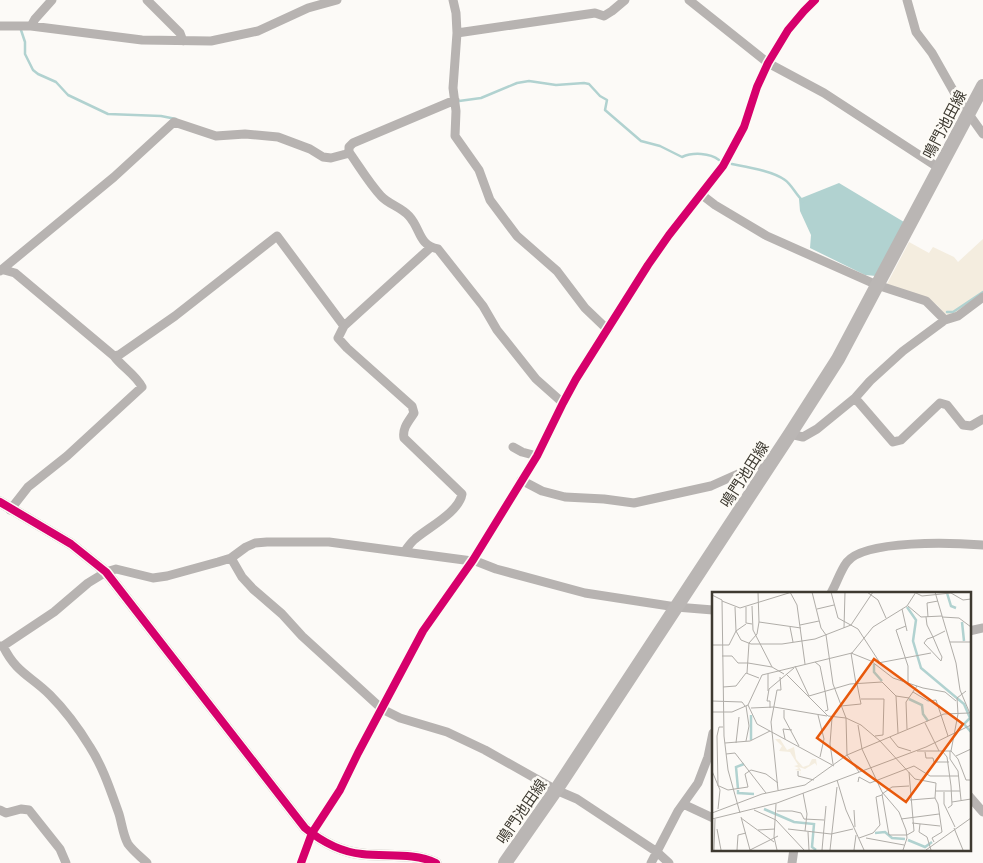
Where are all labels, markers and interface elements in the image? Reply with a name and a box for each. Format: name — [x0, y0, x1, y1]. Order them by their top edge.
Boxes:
street label: 鳴門池田線 — [918, 86, 970, 162]
street label: 鳴門池田線 — [715, 437, 773, 511]
inset map — [712, 592, 970, 850]
street label: 鳴門池田線 — [491, 775, 551, 847]

